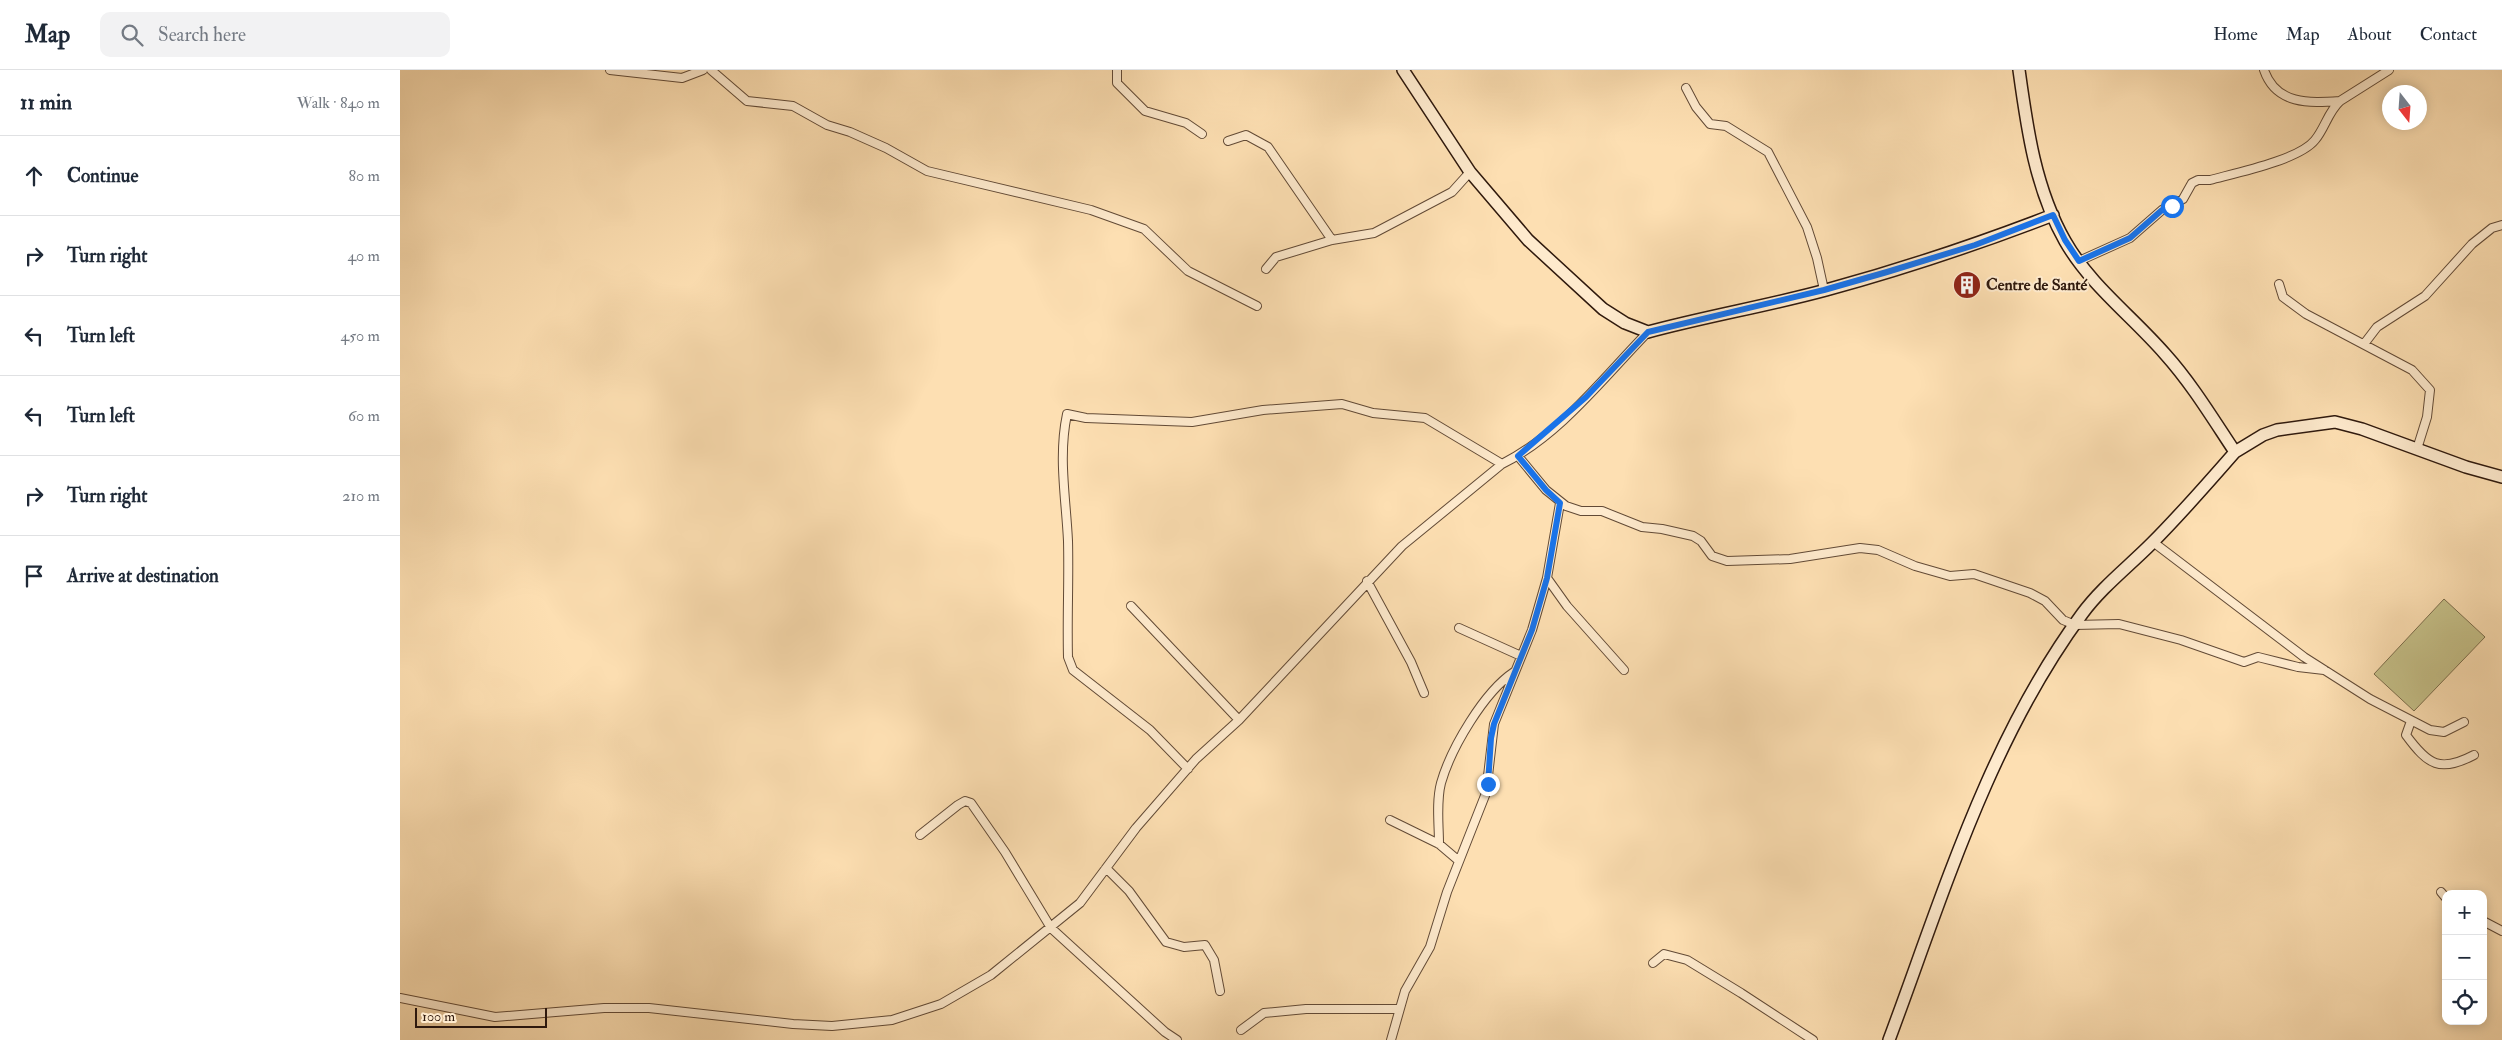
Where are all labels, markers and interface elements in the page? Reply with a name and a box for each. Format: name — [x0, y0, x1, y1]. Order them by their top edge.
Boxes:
search box — [100, 12, 450, 57]
text: Map — [25, 19, 70, 50]
icon: search — [118, 21, 146, 49]
text: Search here — [158, 23, 246, 47]
text: Home — [2213, 23, 2258, 46]
text: Map — [2286, 23, 2320, 46]
text: About — [2348, 23, 2392, 46]
text: Contact — [2420, 23, 2477, 46]
north arrow — [2382, 85, 2427, 130]
text: 11 min — [20, 89, 72, 116]
text: Walk · 840 m — [297, 93, 380, 113]
icon: ahead — [20, 162, 48, 190]
text: Continue — [67, 164, 138, 188]
text: 80 m — [349, 166, 380, 186]
route start — [2161, 195, 2184, 218]
icon: right — [20, 242, 48, 270]
text: Turn right — [67, 244, 147, 268]
text: 40 m — [347, 246, 380, 266]
building icon: Centre de Santé — [1952, 270, 1982, 300]
place label: Centre de Santé — [1986, 275, 2088, 295]
icon: left — [20, 322, 48, 350]
text: Turn left — [67, 324, 135, 348]
text: 450 m — [341, 326, 380, 346]
icon: left — [20, 402, 48, 430]
text: Turn left — [67, 404, 135, 428]
text: 60 m — [348, 406, 380, 426]
icon: right — [20, 482, 48, 510]
text: Turn right — [67, 484, 147, 508]
text: 210 m — [342, 486, 380, 506]
icon: arrive — [20, 562, 48, 590]
text: Arrive at destination — [67, 564, 219, 588]
route end — [1477, 773, 1500, 796]
map controls — [2442, 890, 2487, 1025]
button: + — [2442, 890, 2487, 935]
button: − — [2442, 935, 2487, 980]
button: locate — [2442, 980, 2487, 1025]
scale bar — [415, 1005, 548, 1028]
text: 100 m — [422, 1008, 455, 1025]

